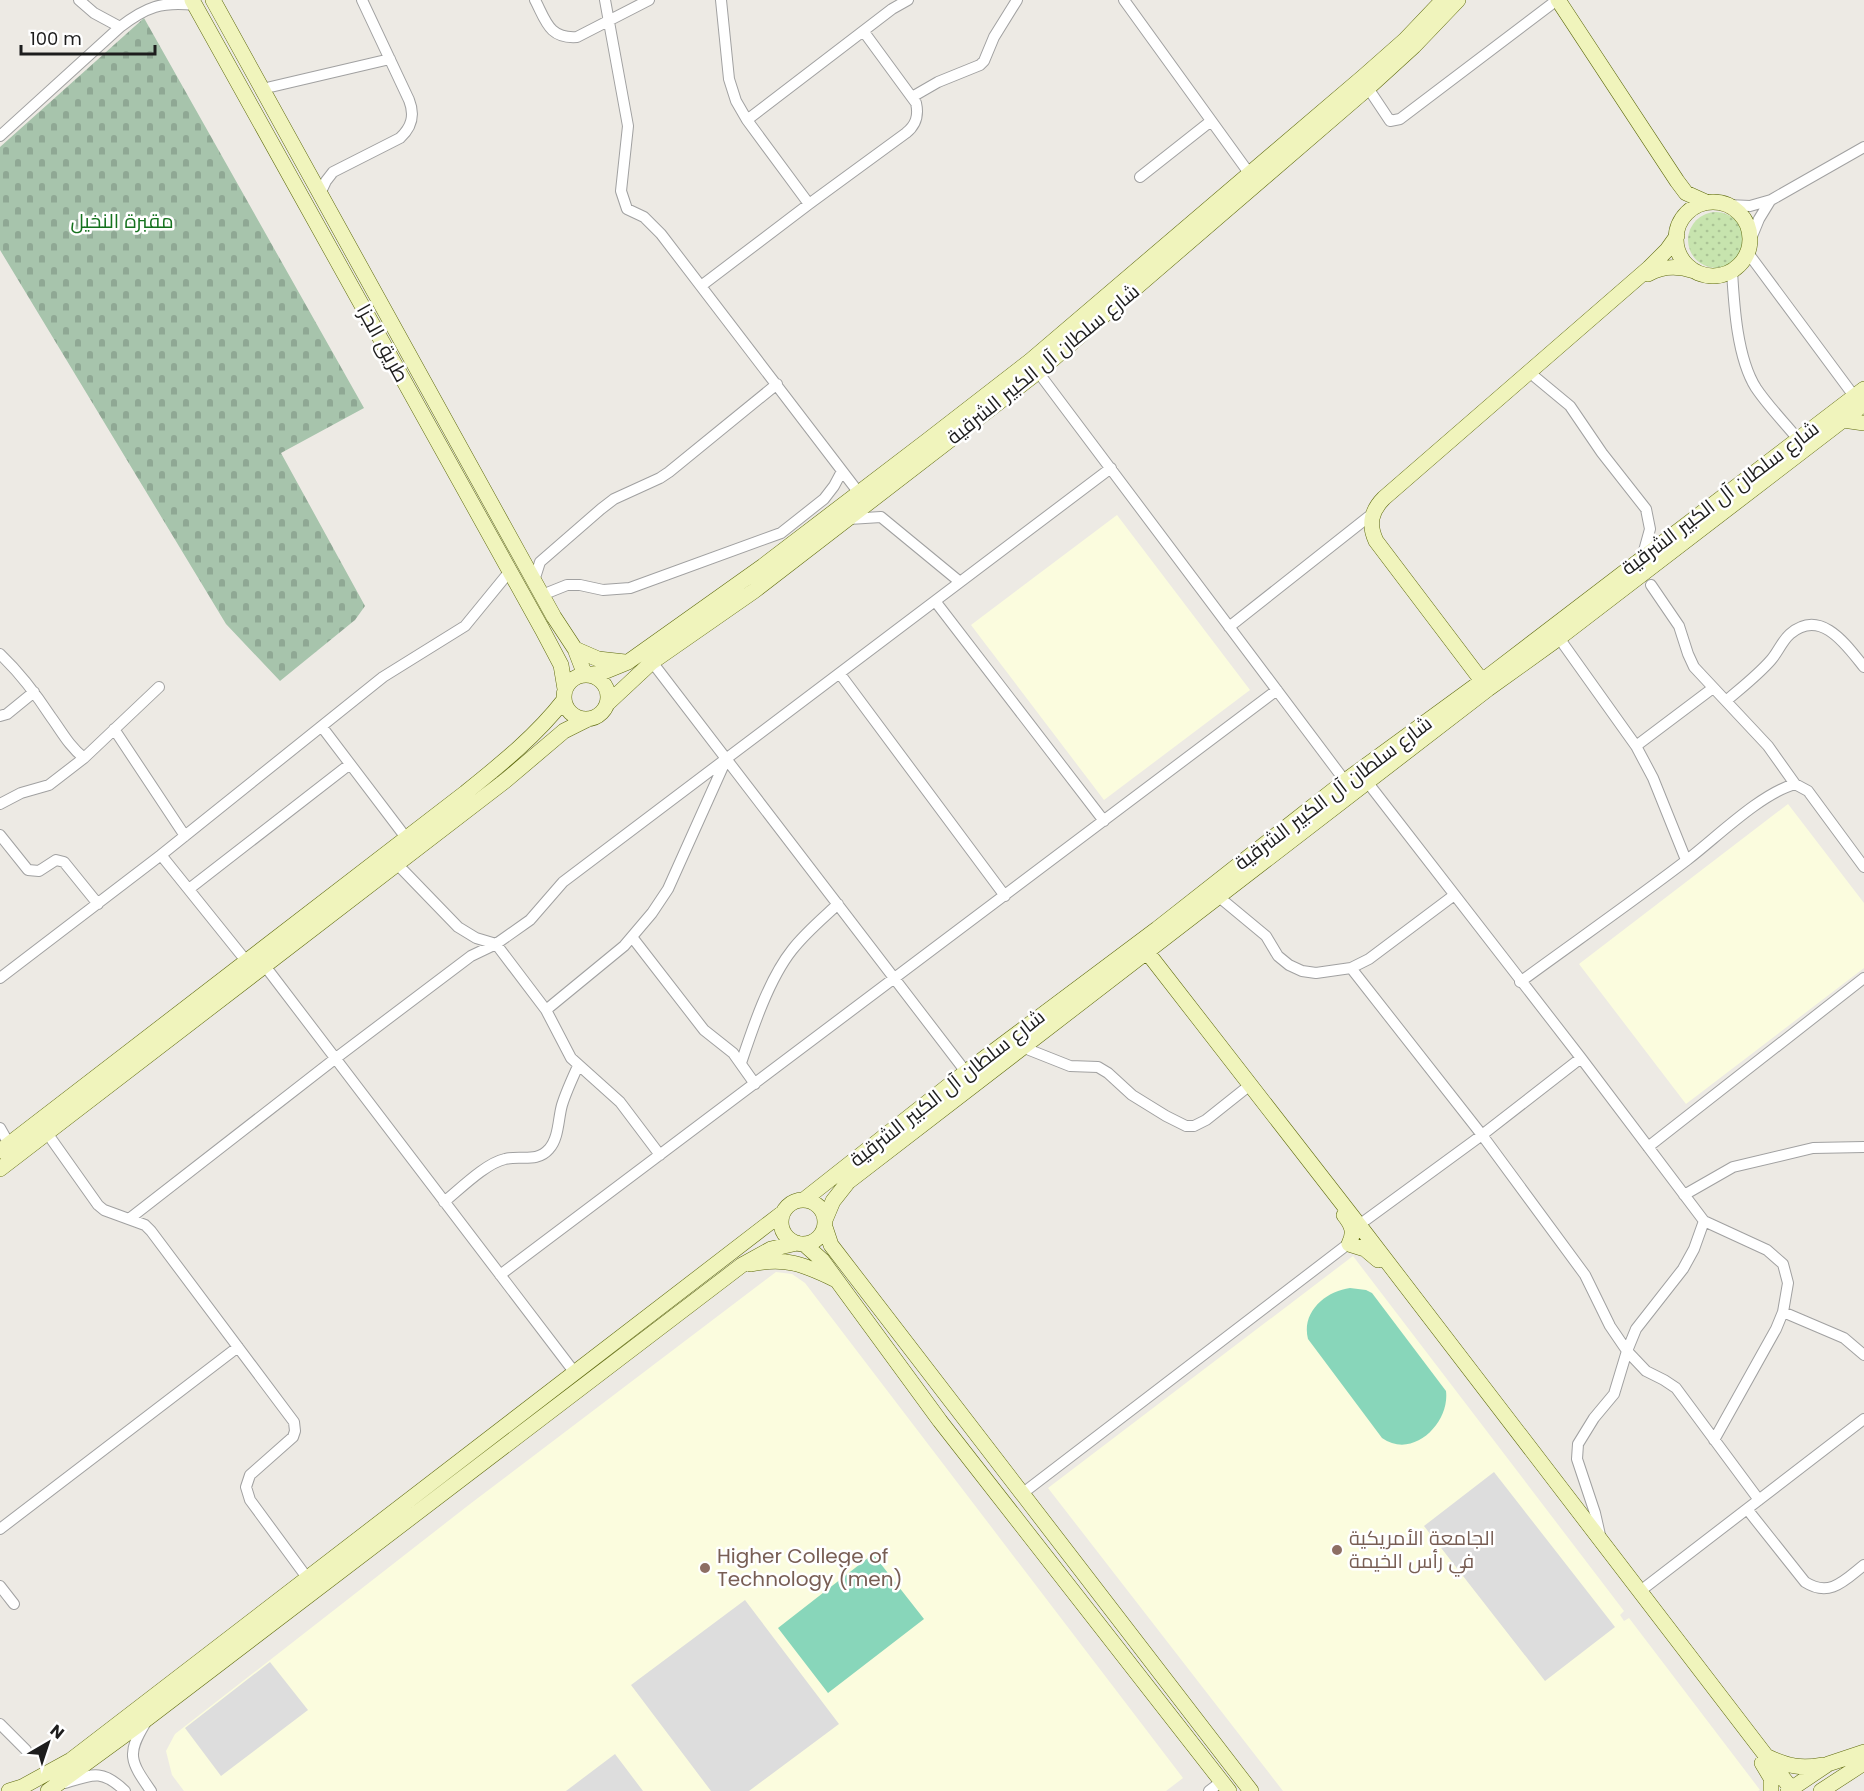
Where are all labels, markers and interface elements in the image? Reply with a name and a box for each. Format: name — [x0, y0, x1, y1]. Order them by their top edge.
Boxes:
scale bar — [21, 18, 154, 56]
text: 100 m — [30, 26, 82, 51]
park label: مقبرة النخيل — [70, 207, 174, 235]
street label: شارع سلطان آل الكبير الشرقية — [941, 277, 1145, 451]
street label: طريق الجزا — [350, 299, 416, 387]
street label: شارع سلطان آل الكبير الشرقية — [1615, 414, 1825, 582]
street label: شارع سلطان آل الكبير الشرقية — [1228, 709, 1438, 877]
street label: شارع سلطان آل الكبير الشرقية — [843, 1003, 1051, 1173]
place label: الجامعة الأمريكية في رأس الخيمة — [1349, 1524, 1495, 1577]
place label: Higher College of Technology (men) — [717, 1542, 903, 1593]
marker: الجامعة الأمريكية في رأس الخيمة — [1330, 1543, 1344, 1557]
marker: Higher College of Technology (men) — [698, 1561, 712, 1575]
north arrow — [18, 1713, 78, 1773]
text: N — [45, 1719, 69, 1744]

